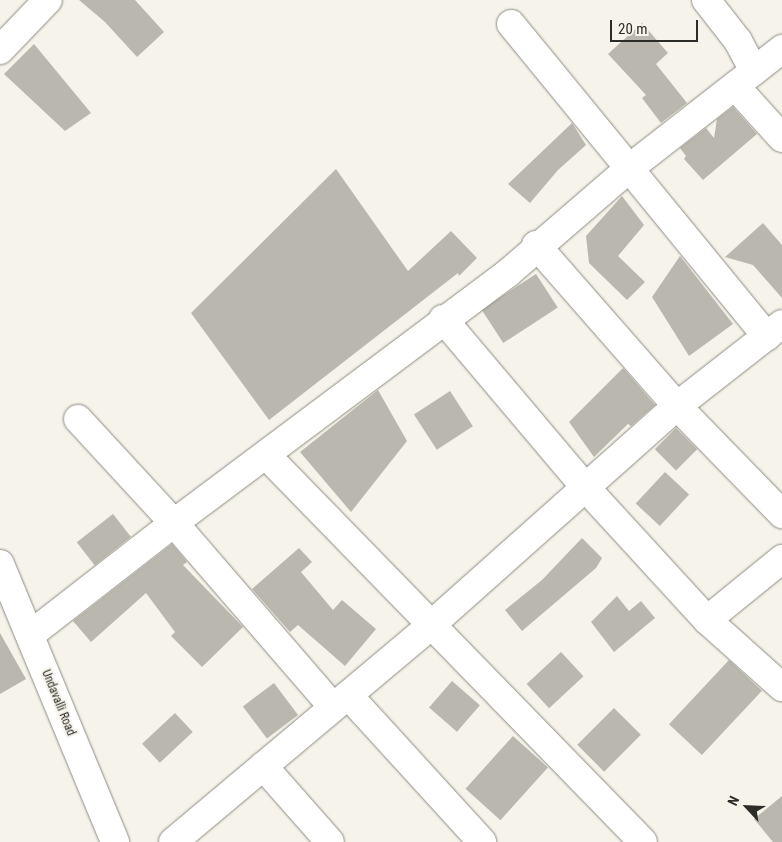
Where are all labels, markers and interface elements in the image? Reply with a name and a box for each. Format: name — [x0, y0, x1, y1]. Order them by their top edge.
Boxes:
scale bar — [612, 10, 700, 42]
text: 20 m — [618, 20, 648, 38]
street label: Undavalli Road — [38, 668, 78, 738]
north arrow — [722, 782, 772, 832]
text: N — [724, 793, 742, 808]

